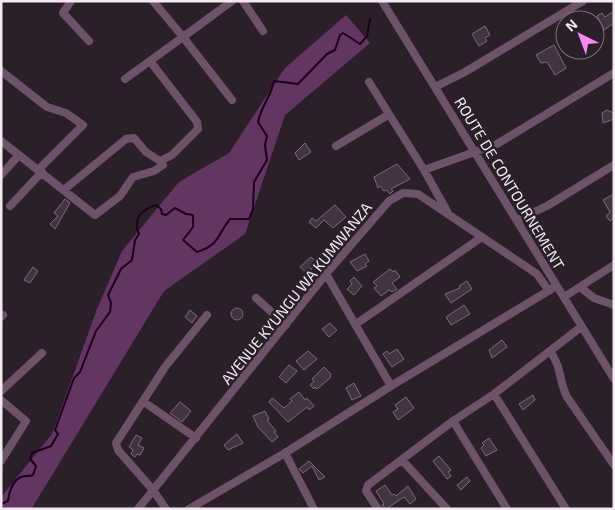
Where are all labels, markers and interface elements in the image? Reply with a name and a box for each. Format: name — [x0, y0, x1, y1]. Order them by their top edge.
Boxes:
north arrow — [555, 10, 605, 60]
text: N — [562, 15, 580, 35]
street label: ROUTE DE CONTOURNEMENT — [451, 93, 569, 273]
street label: AVENUE KYUNGU WA KUMWANZA — [217, 198, 375, 388]

